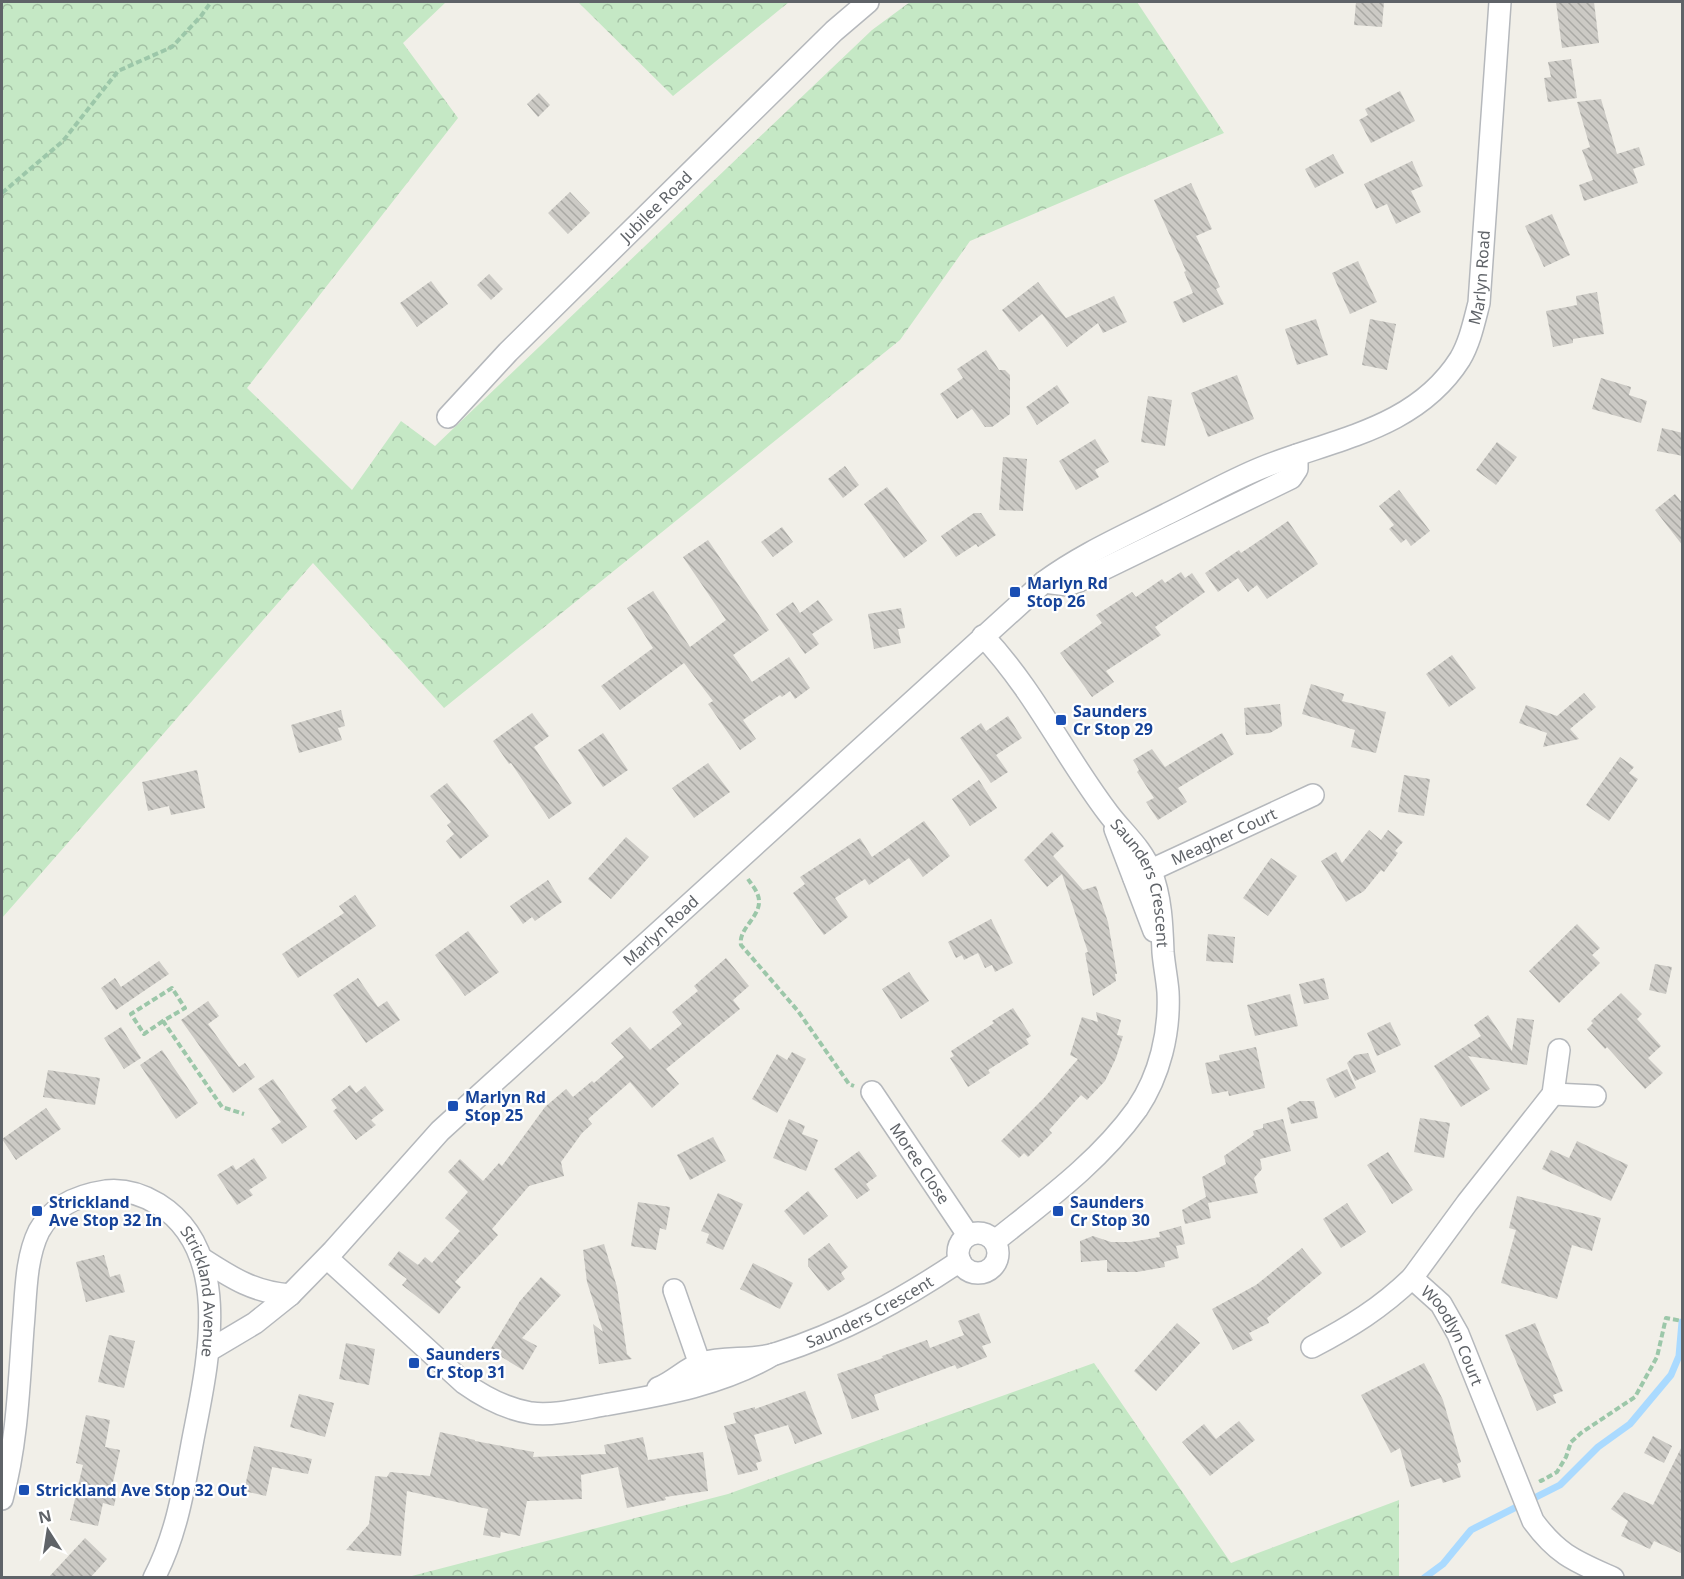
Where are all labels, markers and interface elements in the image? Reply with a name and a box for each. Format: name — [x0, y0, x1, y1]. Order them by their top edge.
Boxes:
street label: Jubilee Road — [614, 166, 697, 248]
street label: Marlyn Road — [1463, 230, 1495, 327]
place label: Marlyn Rd Stop 26 — [1027, 572, 1108, 612]
marker: Marlyn Rd Stop 26 — [1008, 585, 1022, 599]
place label: Saunders Cr Stop 29 — [1073, 700, 1153, 740]
marker: Saunders Cr Stop 29 — [1054, 713, 1068, 727]
street label: Meagher Court — [1167, 802, 1280, 870]
street label: Saunders Crescent — [1106, 814, 1174, 948]
street label: Marlyn Road — [618, 890, 703, 971]
place label: Marlyn Rd Stop 25 — [465, 1086, 546, 1126]
marker: Marlyn Rd Stop 25 — [446, 1099, 460, 1113]
street label: Moree Close — [885, 1119, 955, 1208]
place label: Strickland Ave Stop 32 In — [49, 1191, 162, 1231]
place label: Saunders Cr Stop 30 — [1070, 1191, 1150, 1231]
marker: Strickland Ave Stop 32 In — [30, 1204, 44, 1218]
marker: Saunders Cr Stop 30 — [1051, 1204, 1065, 1218]
street label: Strickland Avenue — [176, 1221, 221, 1358]
street label: Saunders Crescent — [803, 1270, 937, 1353]
street label: Woodlyn Court — [1416, 1280, 1489, 1389]
place label: Saunders Cr Stop 31 — [426, 1343, 506, 1383]
marker: Saunders Cr Stop 31 — [407, 1356, 421, 1370]
place label: Strickland Ave Stop 32 Out — [36, 1479, 247, 1501]
marker: Strickland Ave Stop 32 Out — [17, 1483, 31, 1497]
north arrow — [18, 1501, 78, 1561]
text: N — [36, 1504, 54, 1528]

